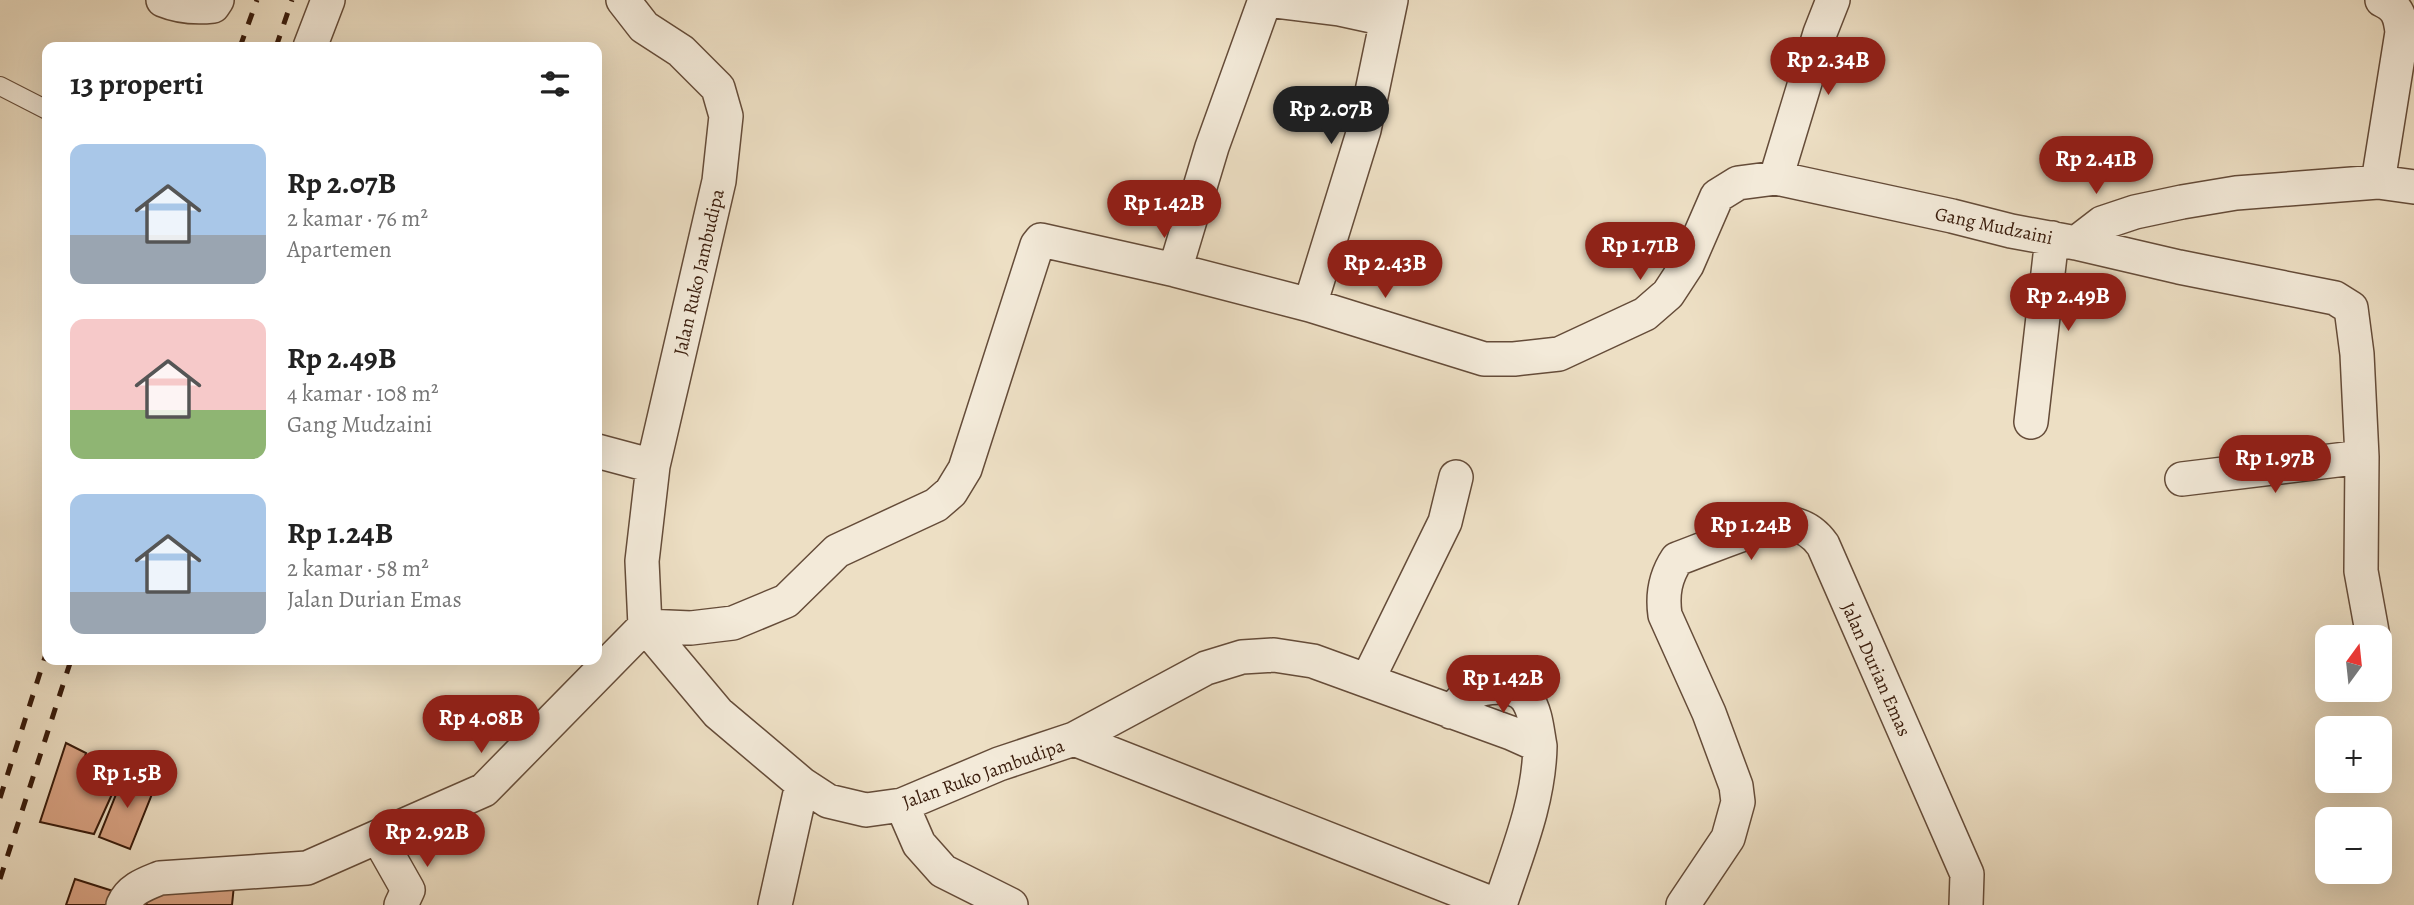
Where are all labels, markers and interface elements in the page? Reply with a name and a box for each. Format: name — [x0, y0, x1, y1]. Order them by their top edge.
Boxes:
pin: Rp 2.34B — [1756, 38, 1900, 97]
text: Rp 2.34B — [1786, 44, 1870, 75]
text: 13 properti — [70, 64, 204, 104]
icon: filters — [536, 65, 574, 103]
pin: Rp 2.07B — [1259, 86, 1403, 146]
text: Rp 2.07B — [1289, 93, 1373, 124]
pin: Rp 2.41B — [2024, 136, 2168, 196]
text: Rp 2.41B — [2055, 143, 2137, 174]
text: Rp 2.07B — [287, 163, 396, 203]
icon: home — [126, 172, 210, 256]
pin: Rp 1.42B — [1092, 180, 1236, 240]
street label: Jalan Ruko Jambudipa — [667, 186, 731, 358]
text: Rp 1.42B — [1123, 187, 1205, 218]
street label: Gang Mudzaini — [1932, 201, 2055, 251]
text: 2 kamar · 76 m² — [287, 203, 428, 234]
pin: Rp 1.71B — [1568, 222, 1712, 282]
text: Rp 1.71B — [1601, 229, 1679, 260]
text: Apartemen — [287, 234, 392, 265]
pin: Rp 2.43B — [1313, 240, 1457, 300]
text: Rp 2.43B — [1343, 247, 1427, 278]
pin: Rp 2.49B — [1996, 274, 2140, 333]
text: Rp 2.49B — [2026, 280, 2110, 311]
text: Rp 2.49B — [287, 338, 397, 378]
icon: home — [126, 347, 210, 431]
text: 4 kamar · 108 m² — [287, 378, 439, 409]
text: Gang Mudzaini — [287, 409, 432, 440]
pin: Rp 1.97B — [2203, 435, 2347, 495]
text: Rp 1.97B — [2235, 442, 2315, 473]
pin: Rp 1.24B — [1679, 503, 1823, 562]
text: Rp 1.24B — [1710, 509, 1792, 540]
text: Rp 1.24B — [287, 513, 393, 553]
icon: home — [126, 522, 210, 606]
text: 2 kamar · 58 m² — [287, 553, 429, 584]
text: Jalan Durian Emas — [287, 584, 462, 615]
street label: Jalan Durian Emas — [1835, 598, 1917, 741]
north arrow — [2315, 625, 2392, 702]
map controls — [2315, 625, 2392, 884]
pin: Rp 1.42B — [1431, 656, 1575, 715]
text: Rp 1.42B — [1462, 662, 1544, 693]
pin: Rp 4.08B — [409, 696, 553, 755]
text: Rp 4.08B — [439, 702, 523, 733]
button: + — [2315, 716, 2392, 793]
street label: Jalan Ruko Jambudipa — [899, 733, 1068, 815]
pin: Rp 1.5B — [62, 750, 192, 810]
text: Rp 1.5B — [92, 757, 162, 788]
button: − — [2315, 807, 2392, 884]
pin: Rp 2.92B — [355, 810, 499, 869]
text: Rp 2.92B — [385, 816, 469, 847]

